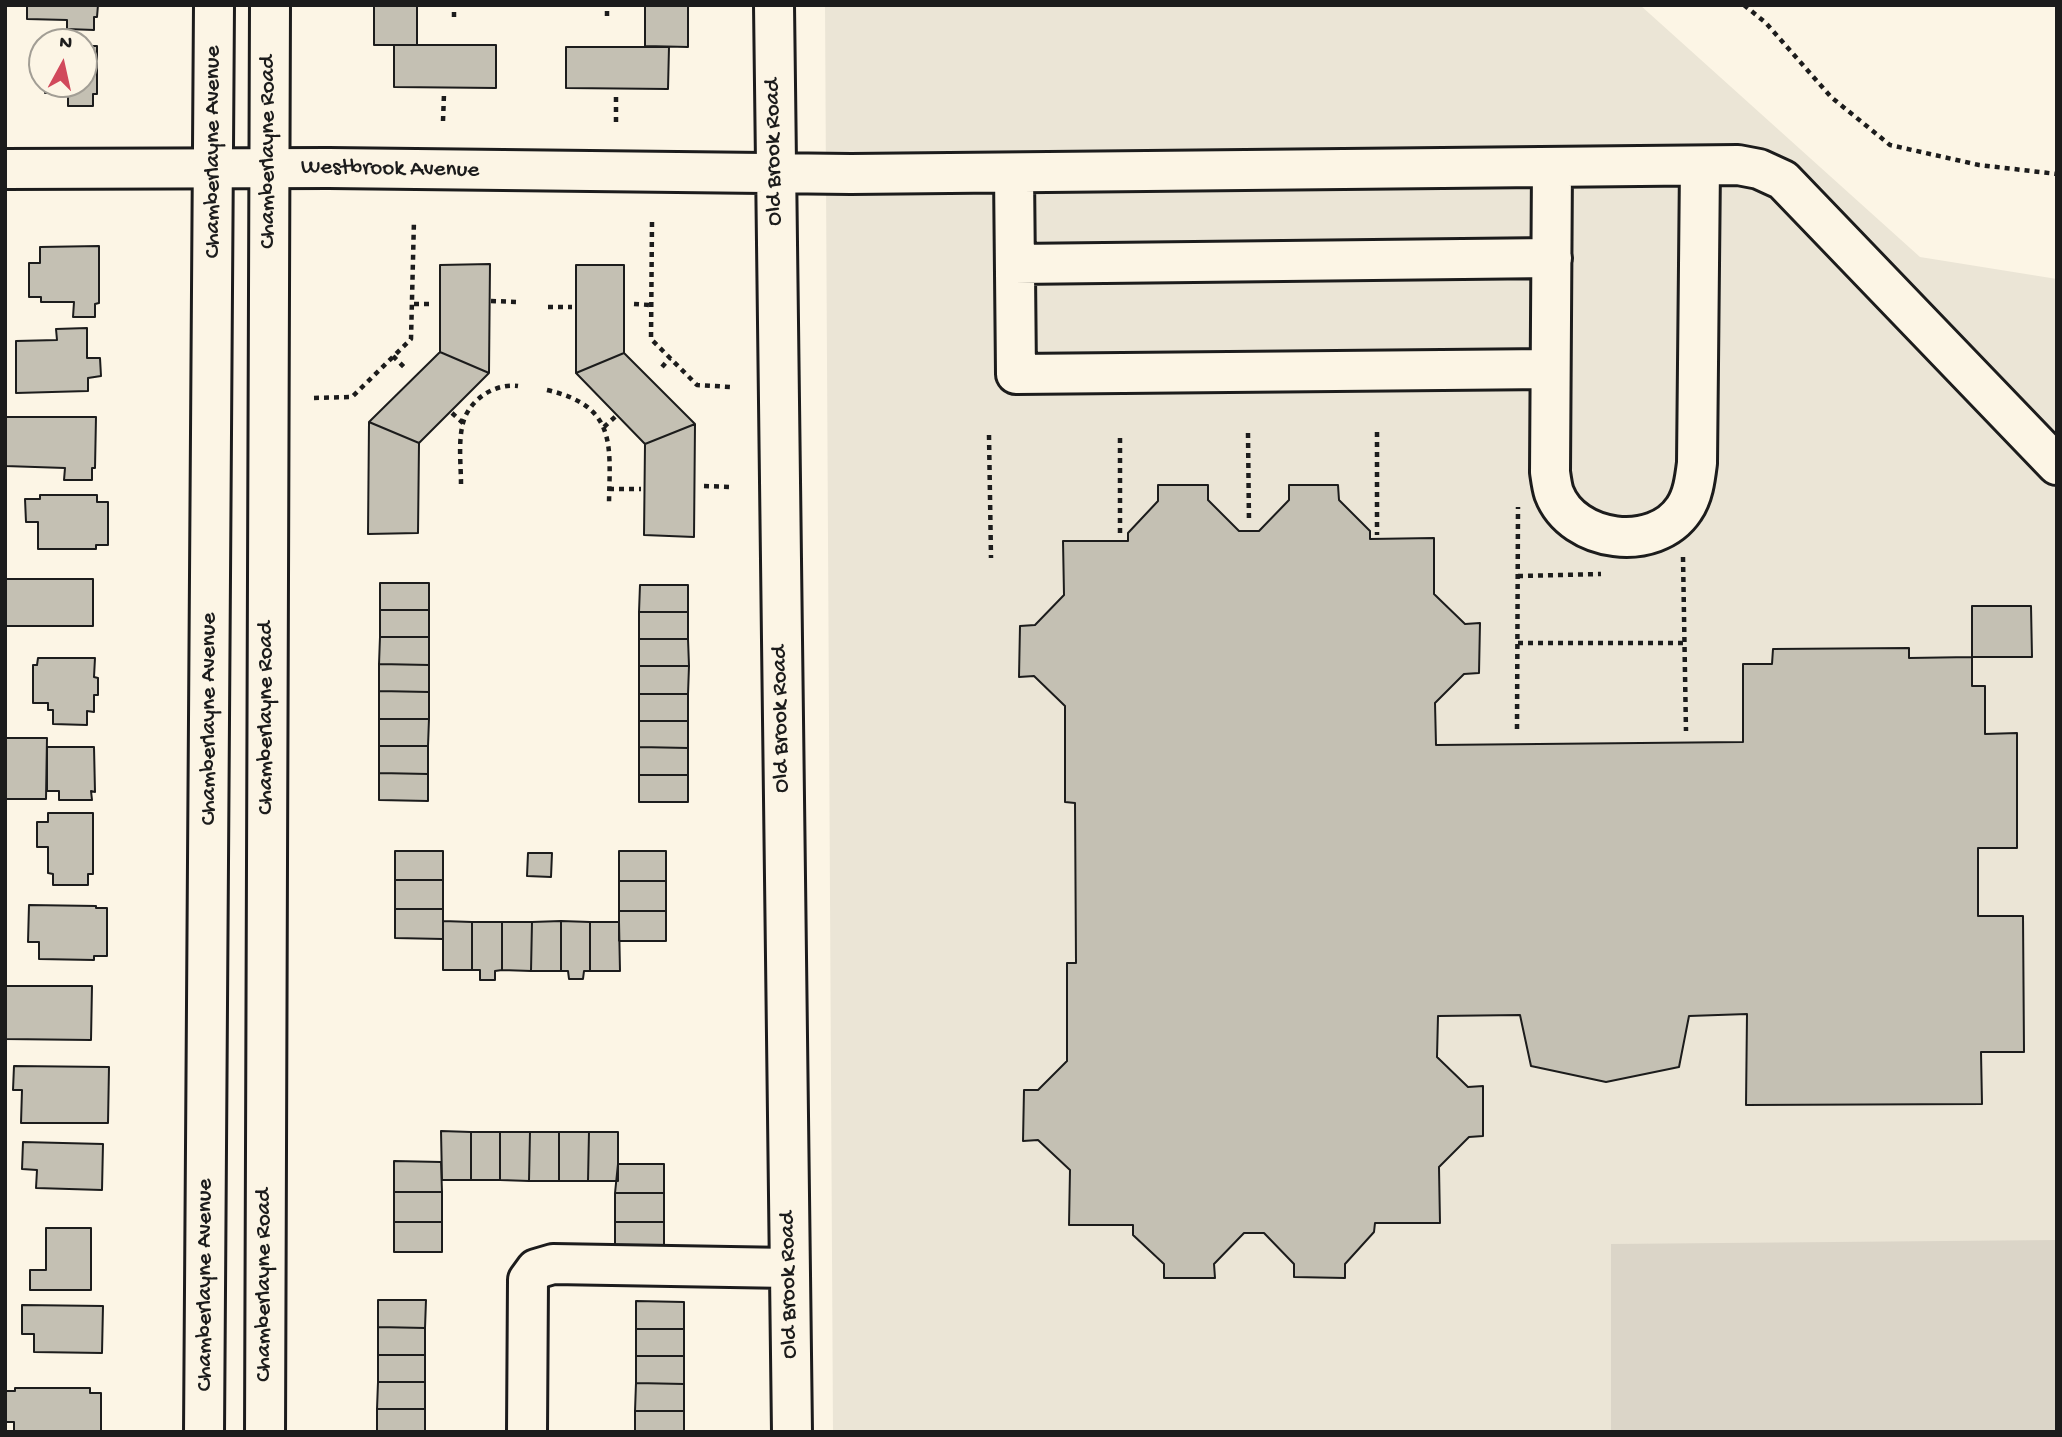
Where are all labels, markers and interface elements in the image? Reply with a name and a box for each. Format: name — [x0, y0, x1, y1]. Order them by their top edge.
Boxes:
north arrow — [28, 28, 98, 98]
text: N — [58, 31, 73, 56]
street label: Chamberlayne Avenue — [200, 46, 228, 258]
street label: Chamberlayne Road — [255, 55, 283, 249]
street label: Old Brook Road — [760, 78, 790, 226]
street label: Westbrook Avenue — [301, 155, 479, 185]
street label: Chamberlayne Avenue — [196, 613, 224, 825]
street label: Chamberlayne Road — [253, 621, 281, 815]
street label: Old Brook Road — [767, 645, 797, 793]
street label: Chamberlayne Avenue — [192, 1179, 220, 1391]
street label: Chamberlayne Road — [251, 1188, 279, 1382]
street label: Old Brook Road — [775, 1211, 805, 1359]

